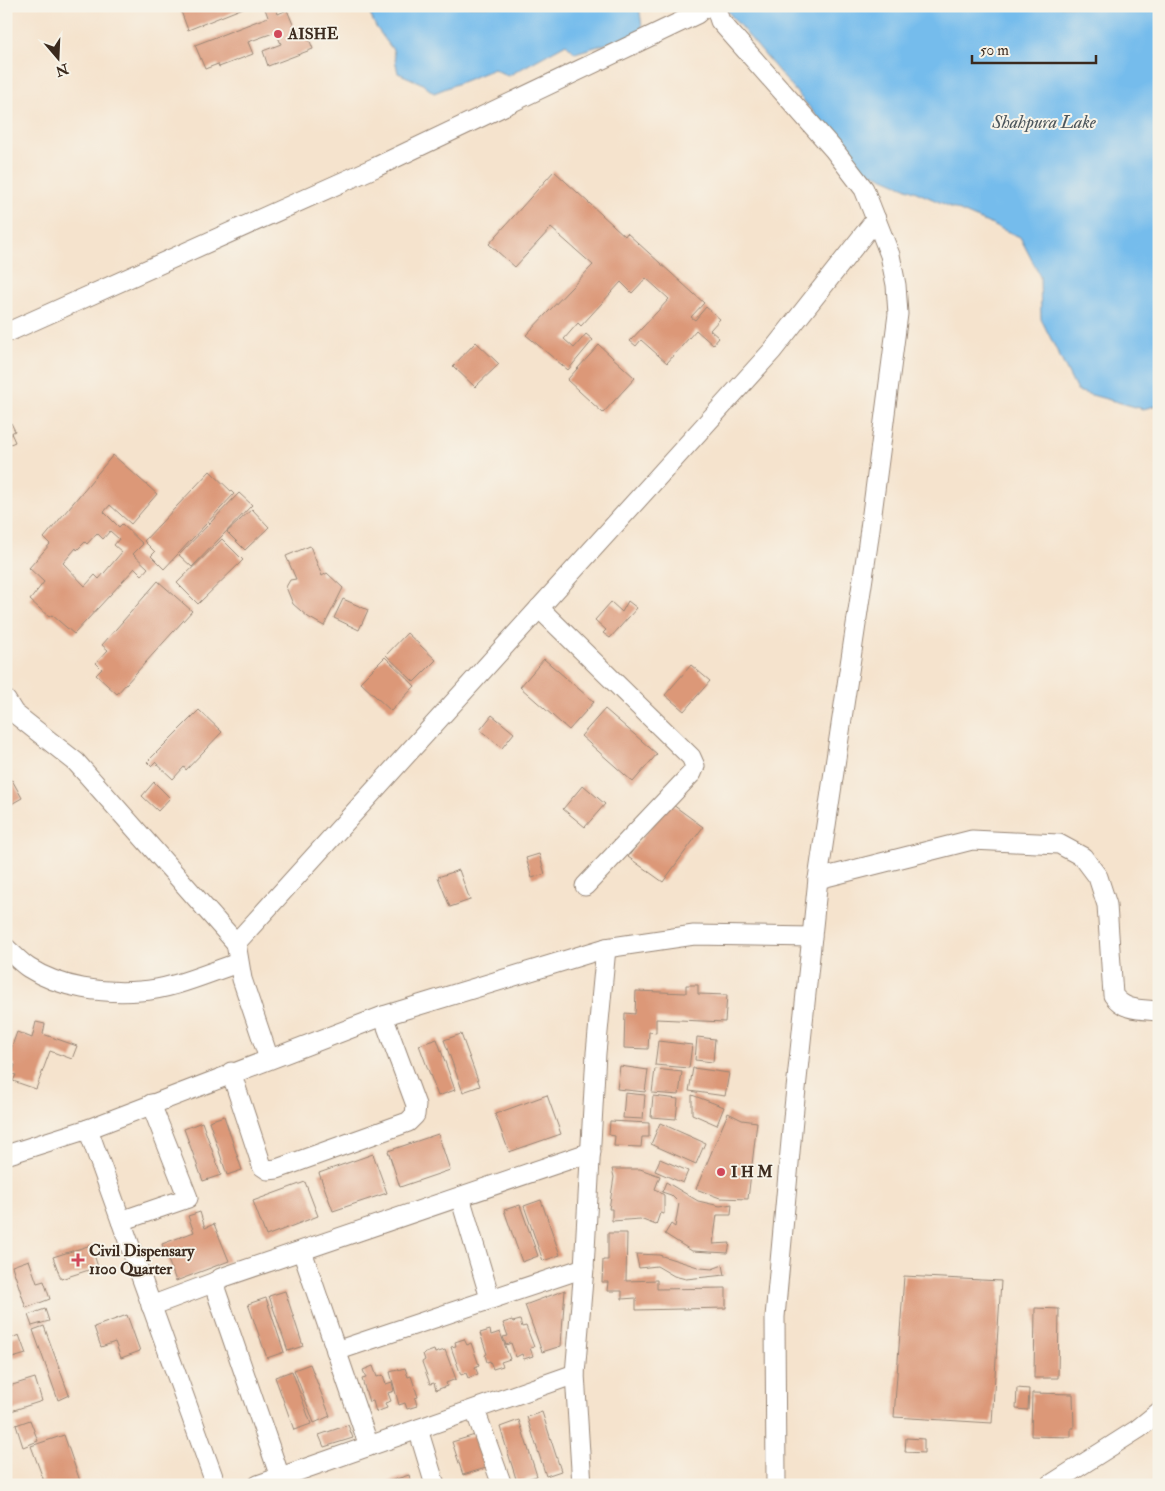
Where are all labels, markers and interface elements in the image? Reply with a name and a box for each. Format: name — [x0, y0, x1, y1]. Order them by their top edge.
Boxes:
place label: AISHE — [287, 24, 339, 44]
marker: AISHE — [272, 28, 284, 40]
north arrow — [32, 32, 82, 82]
scale bar — [972, 32, 1096, 64]
text: 50 m — [980, 41, 1009, 60]
text: N — [53, 59, 72, 80]
water label: Shahpura Lake — [991, 111, 1097, 134]
place label: I H M — [731, 1162, 773, 1182]
marker: I H M — [715, 1166, 727, 1178]
place label: Civil Dispensary 1100 Quarter — [89, 1241, 195, 1279]
marker: Civil Dispensary 1100 Quarter — [71, 1253, 85, 1267]

